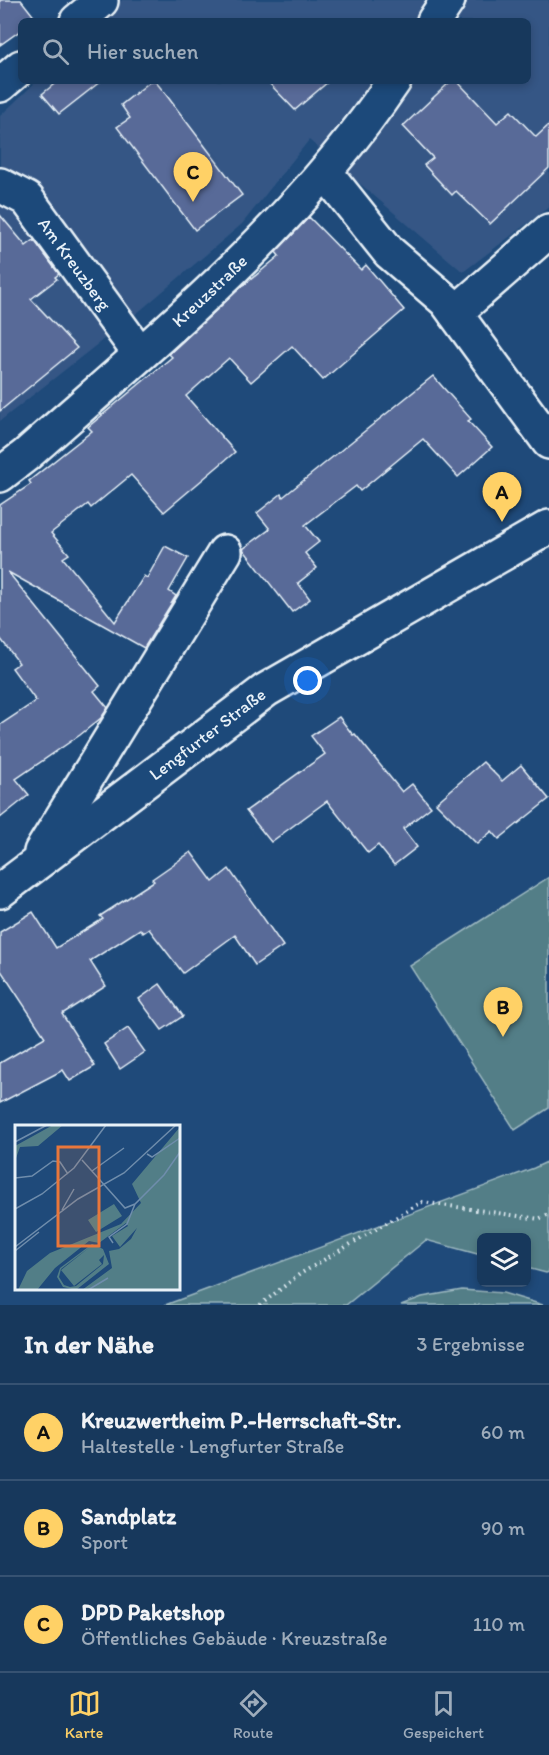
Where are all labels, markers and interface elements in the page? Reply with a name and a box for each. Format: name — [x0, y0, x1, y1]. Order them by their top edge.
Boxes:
search box — [18, 18, 531, 84]
icon: search — [39, 35, 72, 68]
text: Hier suchen — [87, 38, 198, 65]
pin: C — [174, 152, 212, 202]
street label: Am Kreuzberg — [33, 213, 116, 316]
street label: Kreuzstraße — [167, 250, 252, 332]
pin: A — [482, 472, 522, 522]
your location — [293, 666, 322, 695]
street label: Lengfurter Straße — [145, 683, 270, 785]
pin: B — [484, 988, 522, 1037]
inset map — [15, 1125, 180, 1290]
map controls — [477, 1233, 531, 1287]
button: layers — [477, 1233, 531, 1287]
text: In der Nähe — [24, 1328, 154, 1360]
text: 3 Ergebnisse — [417, 1332, 525, 1356]
text: Kreuzwertheim P.-Herrschaft-Str. — [81, 1407, 402, 1434]
text: A — [37, 1420, 50, 1444]
text: 60 m — [481, 1420, 525, 1444]
text: Haltestelle · Lengfurter Straße — [81, 1434, 344, 1458]
text: Sandplatz — [81, 1503, 176, 1530]
text: B — [37, 1516, 50, 1540]
text: 90 m — [481, 1516, 525, 1540]
text: Sport — [81, 1530, 128, 1554]
text: DPD Paketshop — [81, 1599, 225, 1626]
text: C — [37, 1612, 50, 1636]
text: 110 m — [473, 1612, 525, 1636]
text: Öffentliches Gebäude · Kreuzstraße — [81, 1626, 387, 1650]
tab: Karte — [65, 1687, 103, 1742]
tab: Route — [233, 1687, 273, 1742]
tab: Gespeichert — [403, 1687, 484, 1742]

